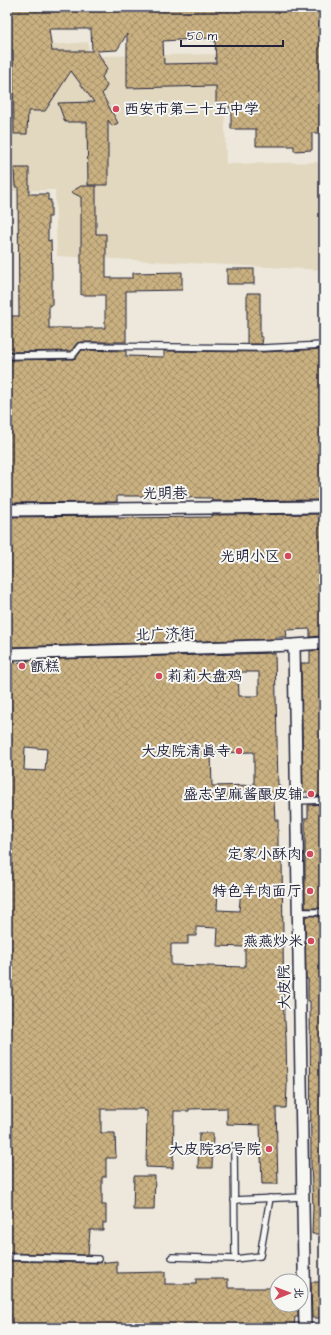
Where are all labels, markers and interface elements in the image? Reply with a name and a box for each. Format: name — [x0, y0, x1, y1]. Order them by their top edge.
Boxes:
scale bar — [181, 22, 283, 48]
text: 50 m — [187, 28, 218, 45]
place label: 西安市第二十五中学 — [124, 99, 259, 120]
marker: 西安市第二十五中学 — [111, 104, 121, 114]
street label: 光明巷 — [142, 483, 188, 504]
place label: 光明小区 — [220, 546, 280, 567]
marker: 光明小区 — [283, 551, 293, 561]
street label: 北广济街 — [135, 623, 195, 646]
place label: 甑糕 — [30, 656, 60, 677]
marker: 甑糕 — [17, 661, 27, 671]
place label: 莉莉大盘鸡 — [167, 666, 242, 687]
marker: 莉莉大盘鸡 — [154, 671, 164, 681]
place label: 大皮院清真寺 — [141, 741, 231, 762]
marker: 大皮院清真寺 — [234, 746, 244, 756]
place label: 盛志望麻酱酿皮铺 — [183, 784, 303, 805]
marker: 盛志望麻酱酿皮铺 — [306, 789, 316, 799]
place label: 定家小酥肉 — [227, 844, 302, 865]
marker: 定家小酥肉 — [305, 849, 315, 859]
place label: 特色羊肉面厅 — [212, 881, 302, 902]
marker: 特色羊肉面厅 — [305, 886, 315, 896]
place label: 燕燕炒米 — [243, 931, 303, 952]
marker: 燕燕炒米 — [306, 936, 316, 946]
street label: 大皮院 — [274, 964, 295, 1010]
place label: 大皮院38号院 — [169, 1139, 261, 1160]
marker: 大皮院38号院 — [264, 1144, 274, 1154]
north arrow — [269, 1273, 309, 1313]
text: 北 — [291, 1287, 306, 1298]

